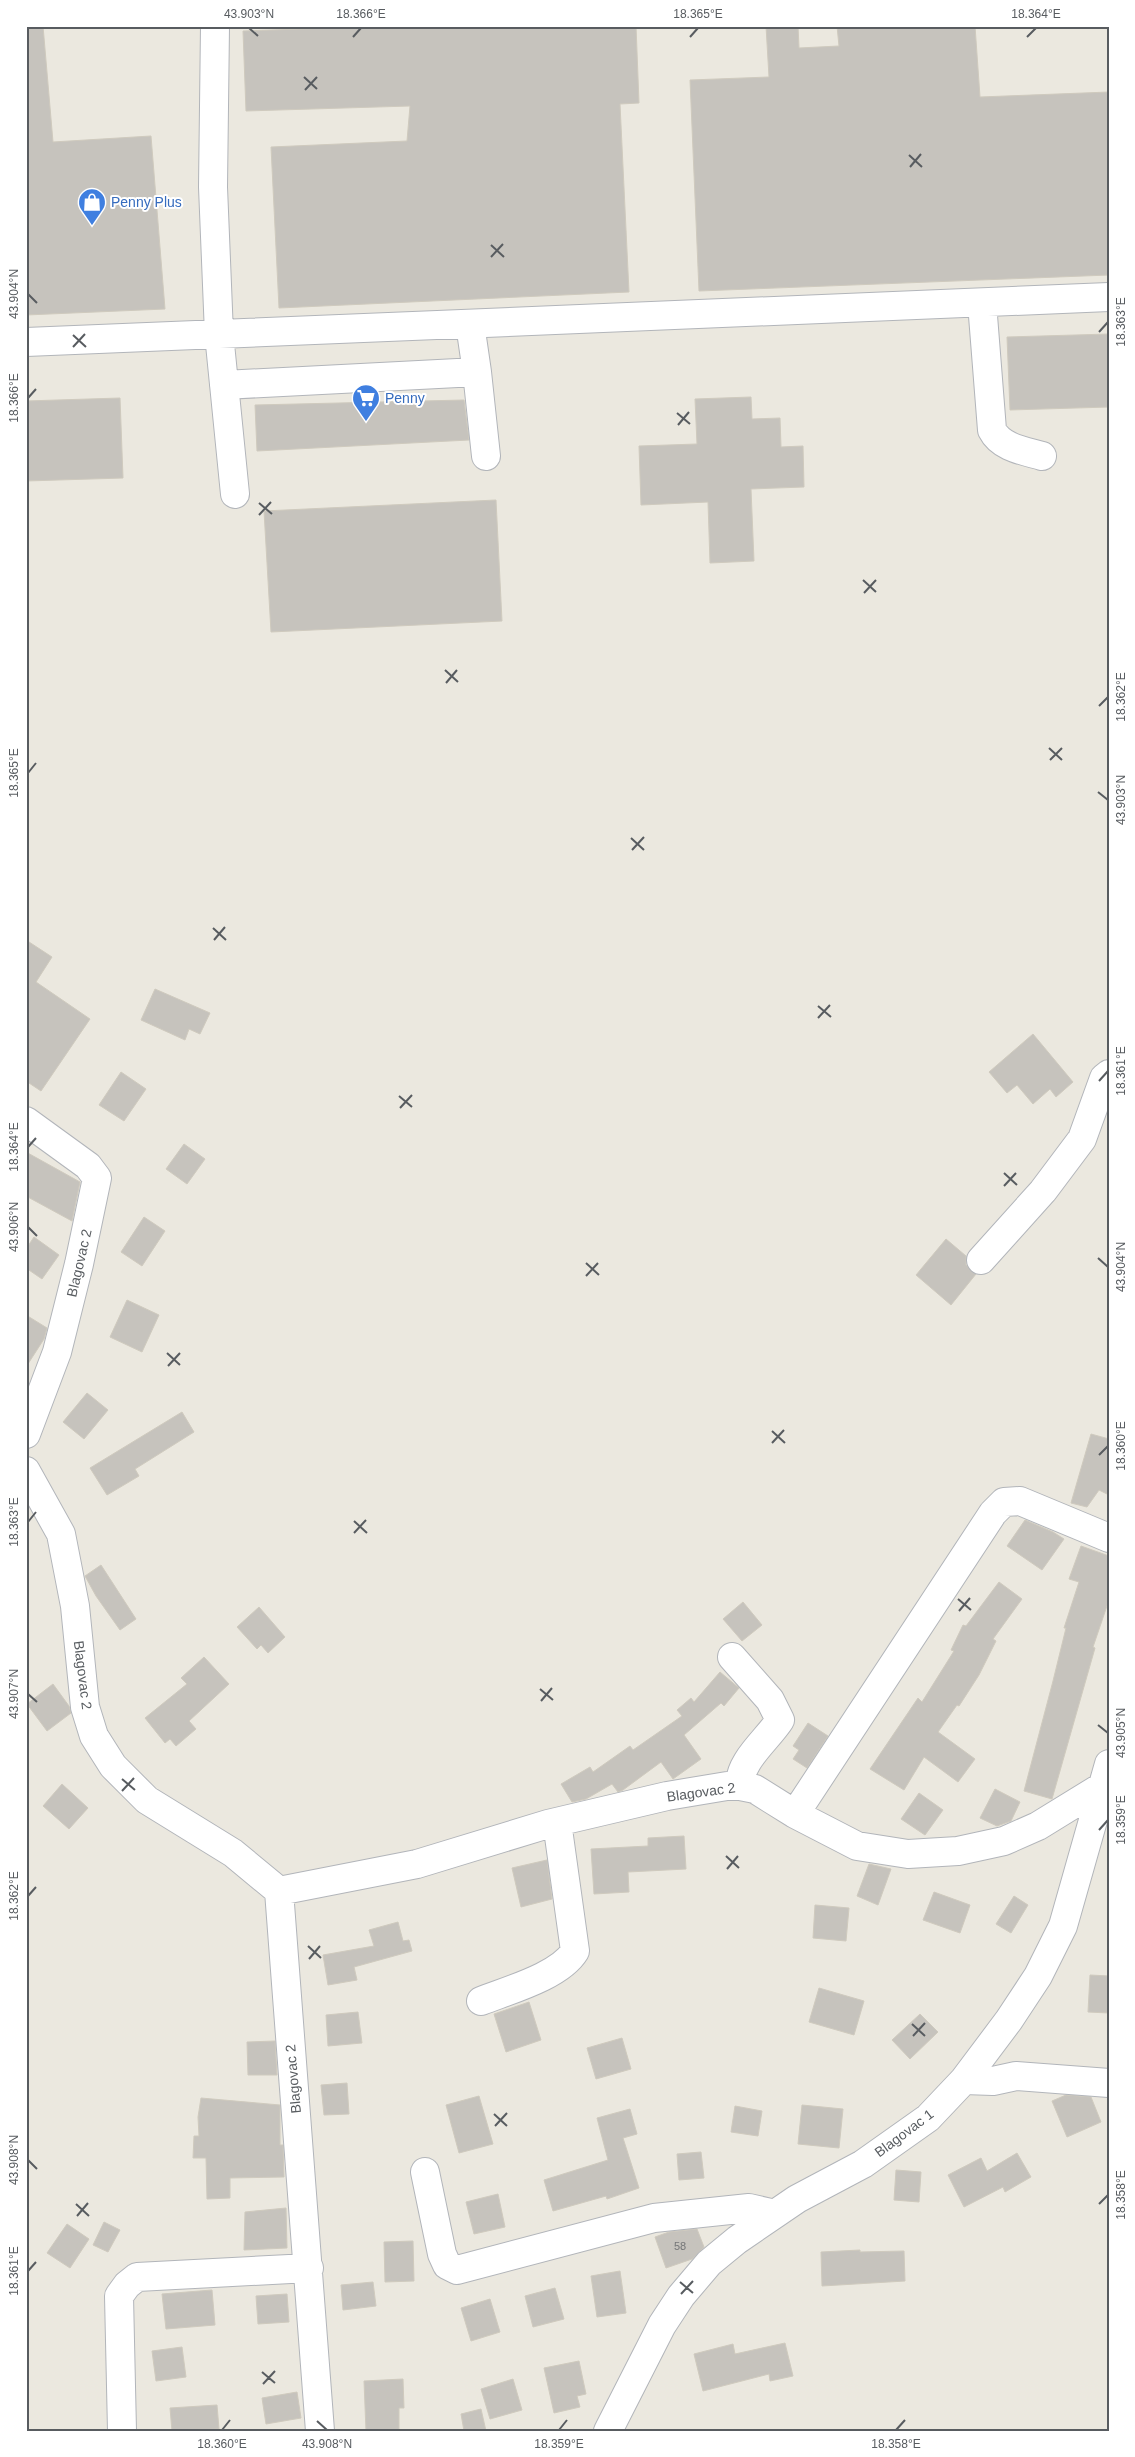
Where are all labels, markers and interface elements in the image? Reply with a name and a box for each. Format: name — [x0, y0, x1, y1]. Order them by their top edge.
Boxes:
text: 43.903°N — [224, 7, 274, 21]
text: 18.366°E — [336, 7, 386, 21]
text: 18.365°E — [673, 7, 723, 21]
text: 18.364°E — [1011, 7, 1061, 21]
shop icon: Penny Plus — [77, 187, 107, 226]
place label: Penny Plus — [111, 194, 182, 210]
text: 43.904°N — [7, 269, 21, 319]
text: 18.363°E — [1114, 297, 1128, 347]
text: 18.366°E — [7, 373, 21, 423]
supermarket icon: Penny — [351, 383, 381, 422]
place label: Penny — [385, 390, 425, 406]
text: 18.362°E — [1114, 672, 1128, 722]
text: 18.365°E — [7, 748, 21, 798]
text: 43.903°N — [1114, 775, 1128, 825]
text: 18.361°E — [1114, 1046, 1128, 1096]
text: 18.364°E — [7, 1122, 21, 1172]
text: 43.906°N — [7, 1202, 21, 1252]
street label: Blagovac 2 — [63, 1227, 95, 1299]
text: 43.904°N — [1114, 1242, 1128, 1292]
text: 18.360°E — [1114, 1421, 1128, 1471]
text: 18.363°E — [7, 1497, 21, 1547]
street label: Blagovac 2 — [71, 1640, 95, 1711]
text: 43.907°N — [7, 1669, 21, 1719]
text: 43.905°N — [1114, 1708, 1128, 1758]
street label: Blagovac 2 — [666, 1779, 737, 1805]
text: 18.359°E — [1114, 1795, 1128, 1845]
text: 18.362°E — [7, 1871, 21, 1921]
street label: Blagovac 2 — [282, 2044, 304, 2114]
street label: Blagovac 1 — [872, 2106, 937, 2160]
text: 43.908°N — [7, 2135, 21, 2185]
text: 18.358°E — [1114, 2170, 1128, 2220]
house number: 58 — [674, 2240, 686, 2252]
text: 18.361°E — [7, 2246, 21, 2296]
text: 18.360°E — [197, 2437, 247, 2451]
text: 43.908°N — [302, 2437, 352, 2451]
text: 18.359°E — [534, 2437, 584, 2451]
text: 18.358°E — [871, 2437, 921, 2451]

